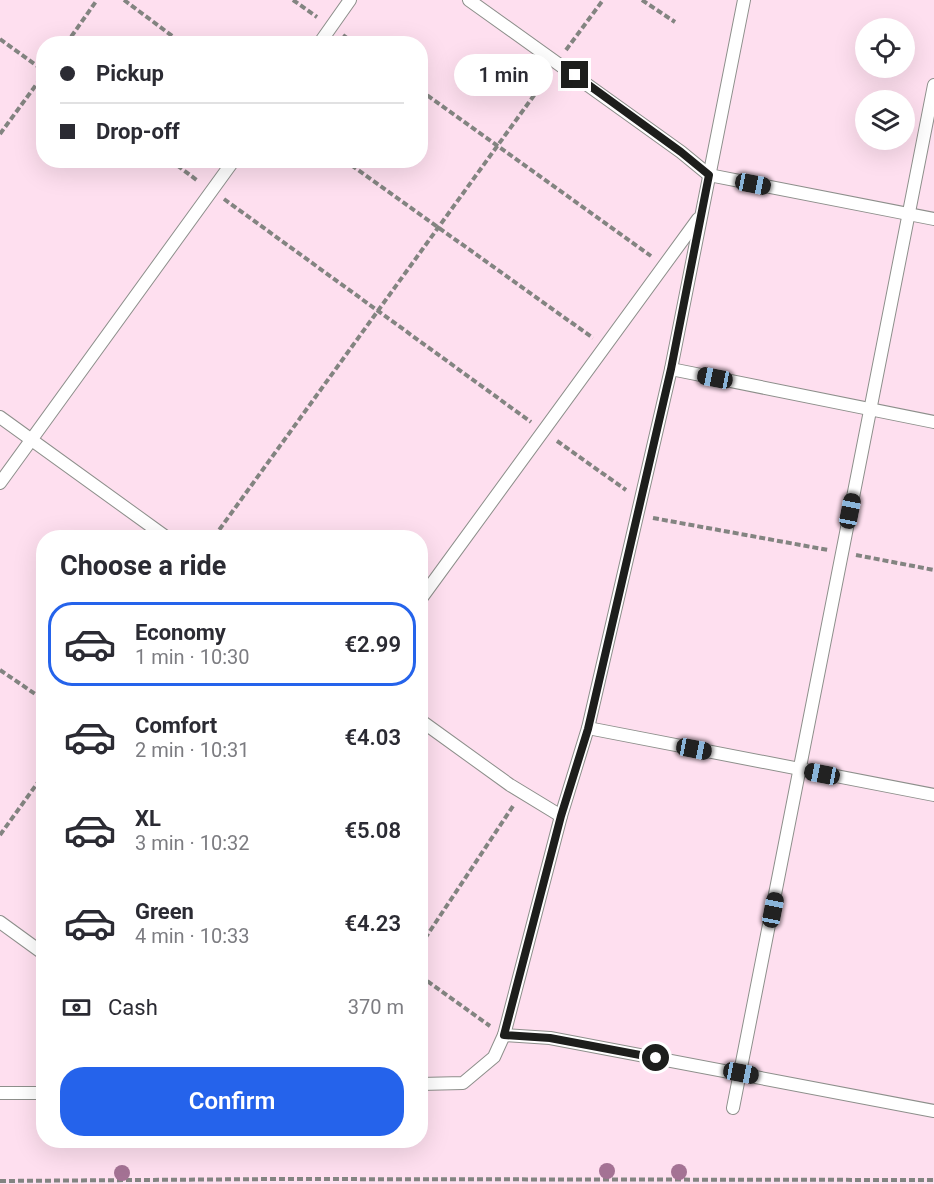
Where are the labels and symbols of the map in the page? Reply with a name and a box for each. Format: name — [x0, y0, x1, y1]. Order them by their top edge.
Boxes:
callout: 1 min — [455, 54, 554, 96]
route end — [561, 61, 588, 88]
car — [734, 172, 772, 196]
car — [696, 366, 734, 390]
car — [838, 492, 862, 530]
car — [675, 737, 713, 761]
car — [803, 762, 841, 786]
car — [761, 891, 785, 929]
route start — [642, 1044, 669, 1071]
car — [722, 1061, 760, 1085]

